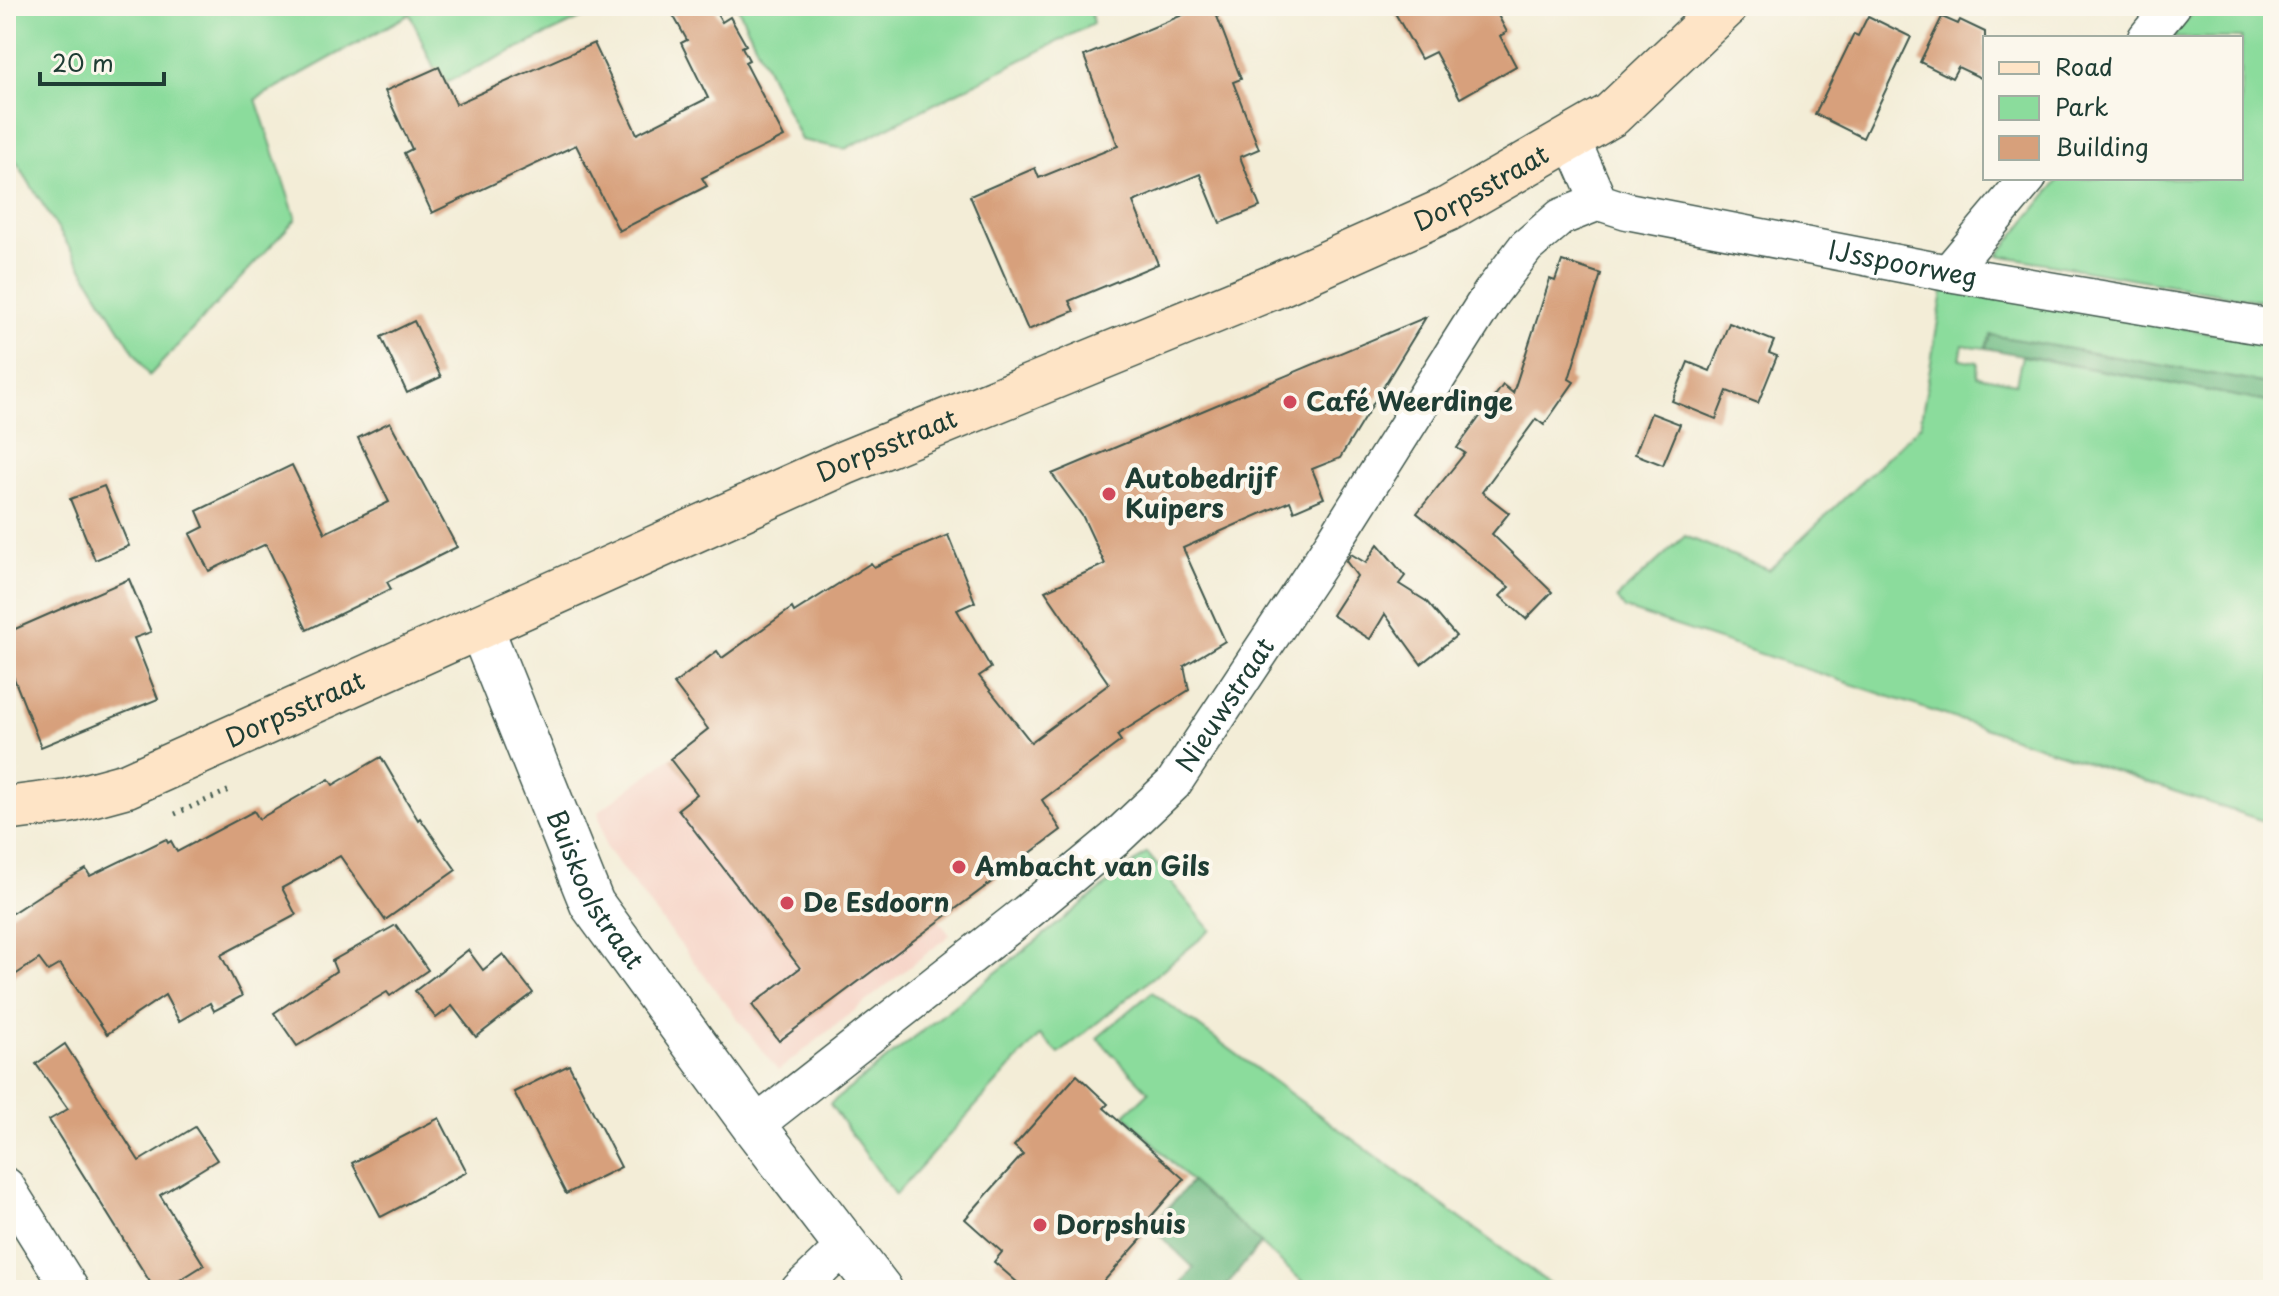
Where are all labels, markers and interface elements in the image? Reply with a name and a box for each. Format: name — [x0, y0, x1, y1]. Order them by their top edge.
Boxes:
scale bar — [40, 36, 164, 86]
legend — [1983, 36, 2243, 180]
text: 20 m — [52, 44, 114, 80]
text: Road — [2055, 48, 2113, 84]
text: Park — [2055, 88, 2109, 124]
text: Building — [2055, 128, 2149, 164]
street label: Dorpsstraat — [1407, 134, 1556, 240]
street label: IJsspoorweg — [1825, 229, 1981, 296]
place label: Café Weerdinge — [1306, 381, 1513, 420]
marker: Café Weerdinge — [1281, 393, 1299, 411]
street label: Dorpsstraat — [810, 398, 963, 491]
place label: Autobedrijf Kuipers — [1125, 458, 1279, 527]
marker: Autobedrijf Kuipers — [1100, 485, 1118, 503]
street label: Nieuwstraat — [1165, 629, 1283, 779]
street label: Dorpsstraat — [218, 660, 371, 757]
street label: Buiskoolstraat — [538, 803, 654, 977]
place label: Ambacht van Gils — [974, 846, 1210, 885]
marker: Ambacht van Gils — [950, 858, 968, 876]
place label: De Esdoorn — [803, 882, 950, 921]
marker: De Esdoorn — [778, 894, 796, 912]
place label: Dorpshuis — [1056, 1204, 1186, 1243]
marker: Dorpshuis — [1031, 1216, 1049, 1234]

